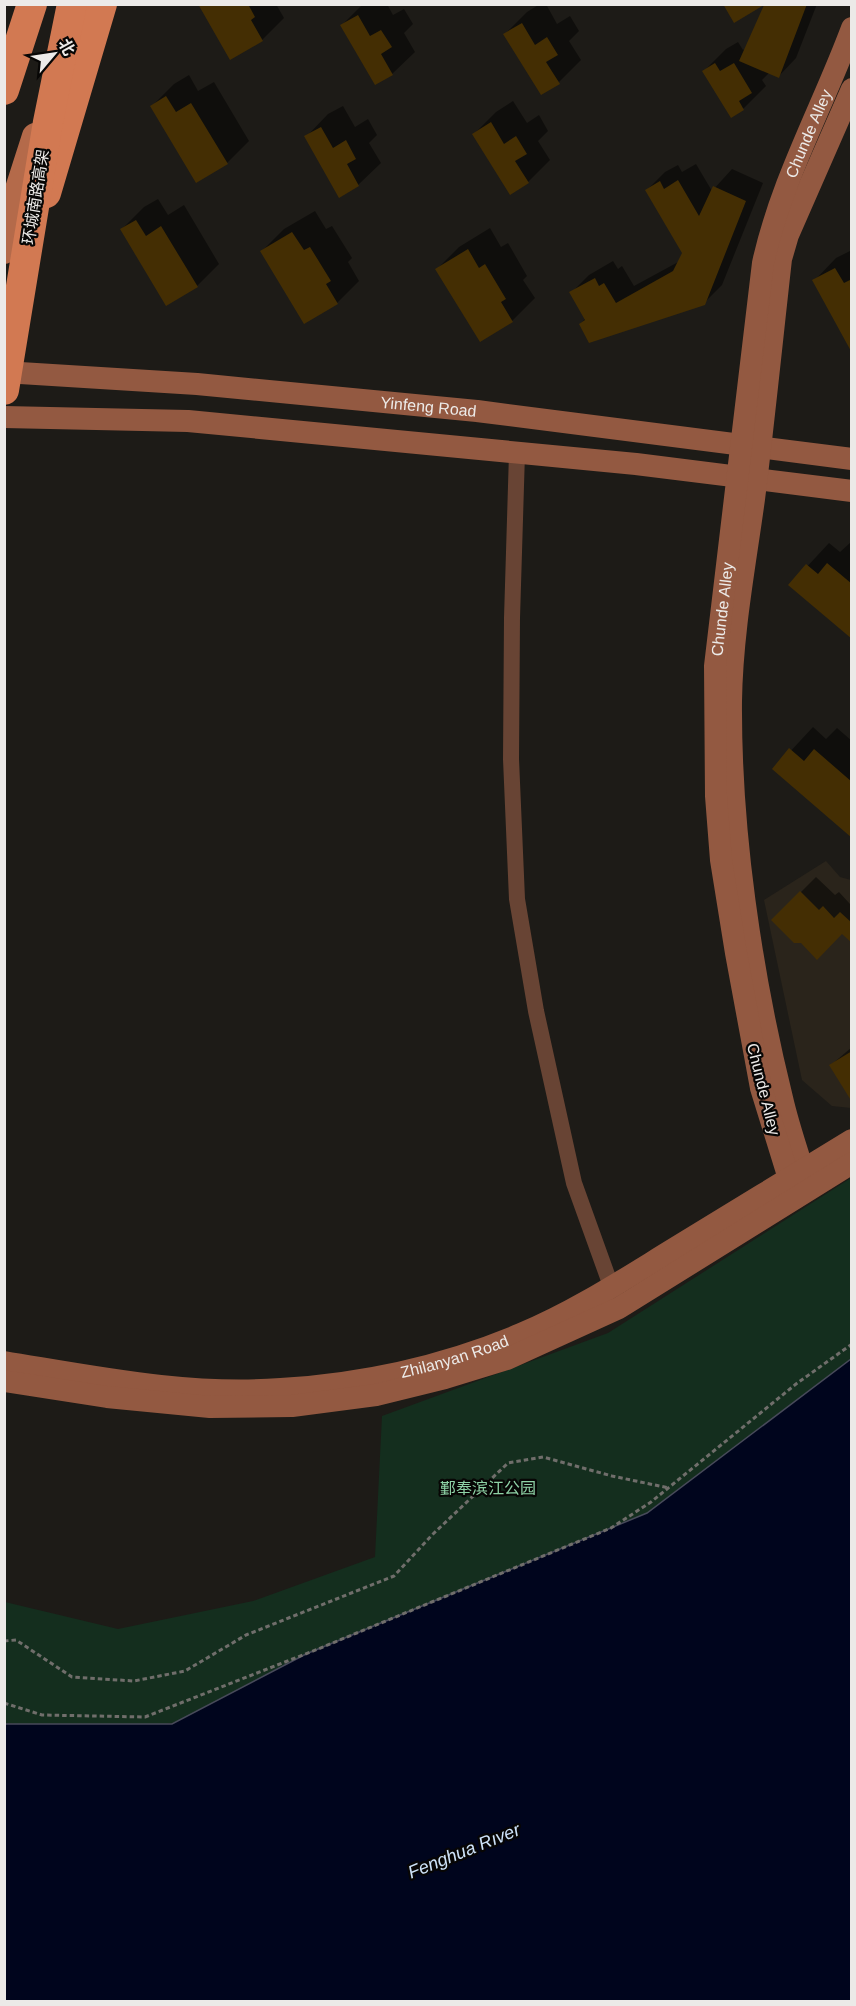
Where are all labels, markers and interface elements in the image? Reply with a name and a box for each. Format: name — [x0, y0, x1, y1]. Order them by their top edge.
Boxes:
north arrow — [24, 24, 84, 84]
text: 北 — [55, 36, 78, 58]
street label: Chunde Alley — [782, 87, 835, 180]
street label: 环城南路高架 — [20, 148, 51, 246]
street label: Yinfeng Road — [380, 394, 477, 420]
street label: Chunde Alley — [708, 561, 736, 657]
street label: Chunde Alley — [744, 1041, 783, 1137]
street label: Zhilanyan Road — [399, 1332, 511, 1381]
park label: 鄞奉滨江公园 — [440, 1480, 536, 1497]
water label: Fenghua Rıver — [405, 1819, 524, 1883]

